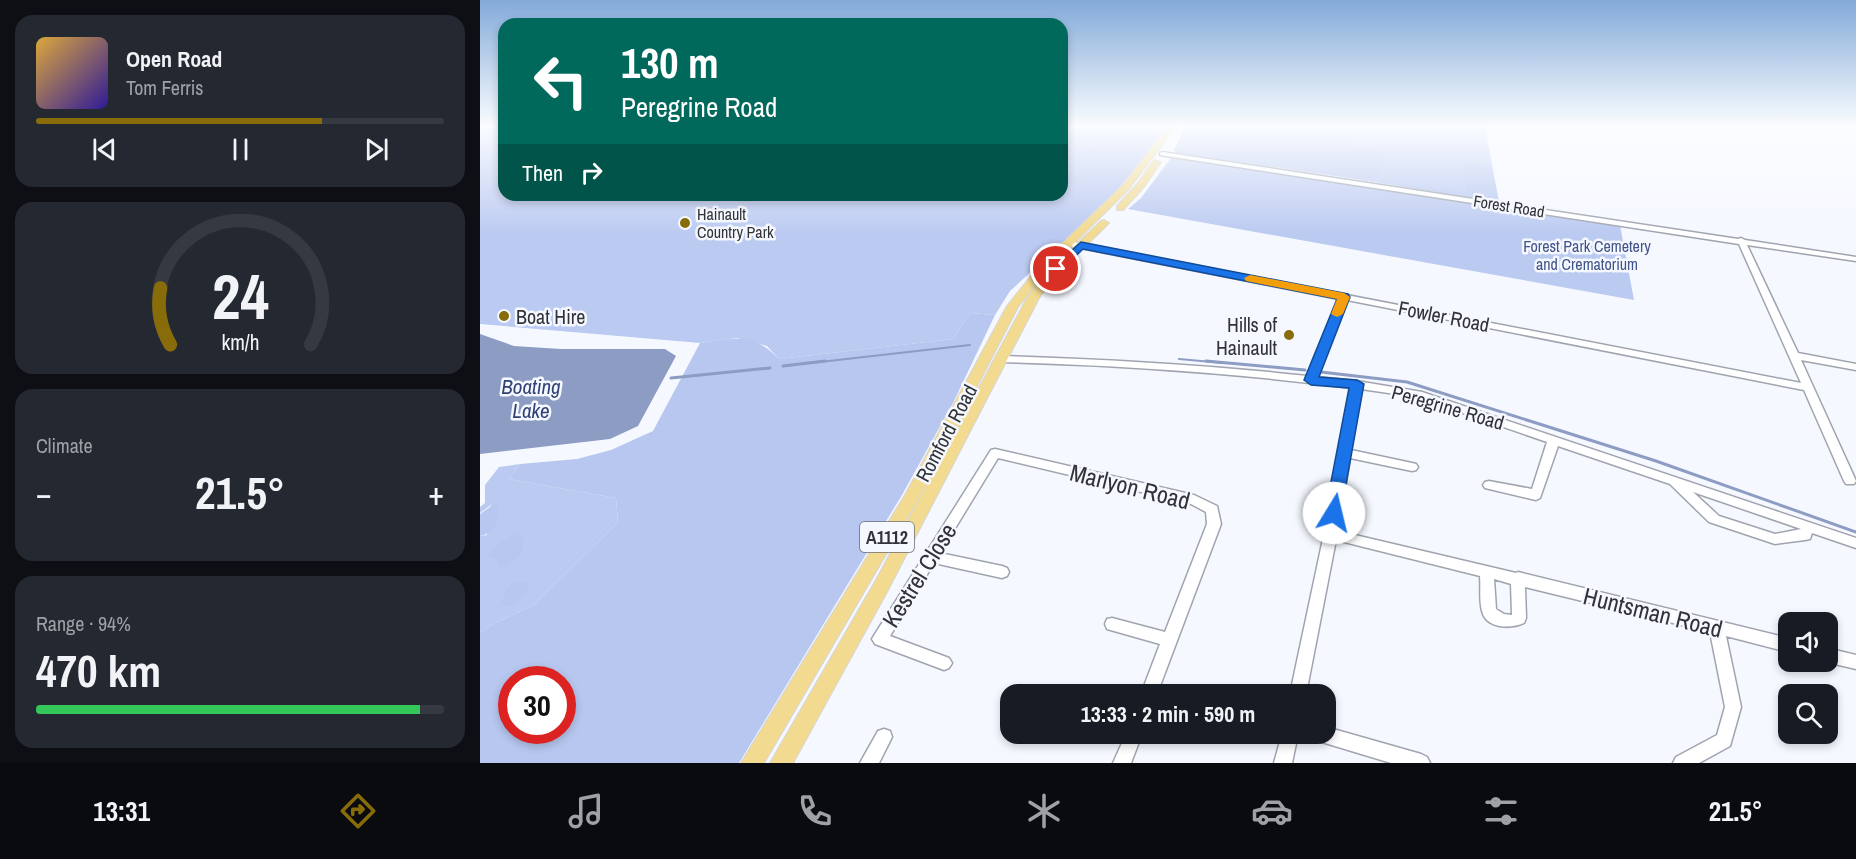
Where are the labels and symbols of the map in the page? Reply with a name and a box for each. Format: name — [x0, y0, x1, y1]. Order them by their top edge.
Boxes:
street label: Forest Road — [1472, 190, 1546, 222]
place label: Hainault Country Park — [697, 203, 774, 243]
marker: Hainault Country Park — [678, 216, 692, 230]
park label: Forest Park Cemetery and Crematorium — [1523, 235, 1651, 275]
pin — [1030, 243, 1081, 294]
street label: Fowler Road — [1396, 294, 1492, 338]
place label: Boat Hire — [516, 303, 585, 330]
marker: Boat Hire — [497, 309, 511, 323]
place label: Hills of Hainault — [1216, 311, 1277, 361]
marker: Hills of Hainault — [1282, 328, 1296, 342]
water label: Boating Lake — [501, 372, 561, 425]
street label: Peregrine Road — [1389, 378, 1507, 436]
street label: Romford Road — [909, 380, 983, 486]
street label: Marlyon Road — [1067, 456, 1193, 516]
position arrow — [1302, 481, 1366, 545]
street label: Kestrel Close — [874, 517, 964, 633]
road number: A1112 — [860, 522, 914, 552]
street label: Huntsman Road — [1580, 579, 1726, 645]
speed limit sign: 30 — [498, 666, 576, 744]

